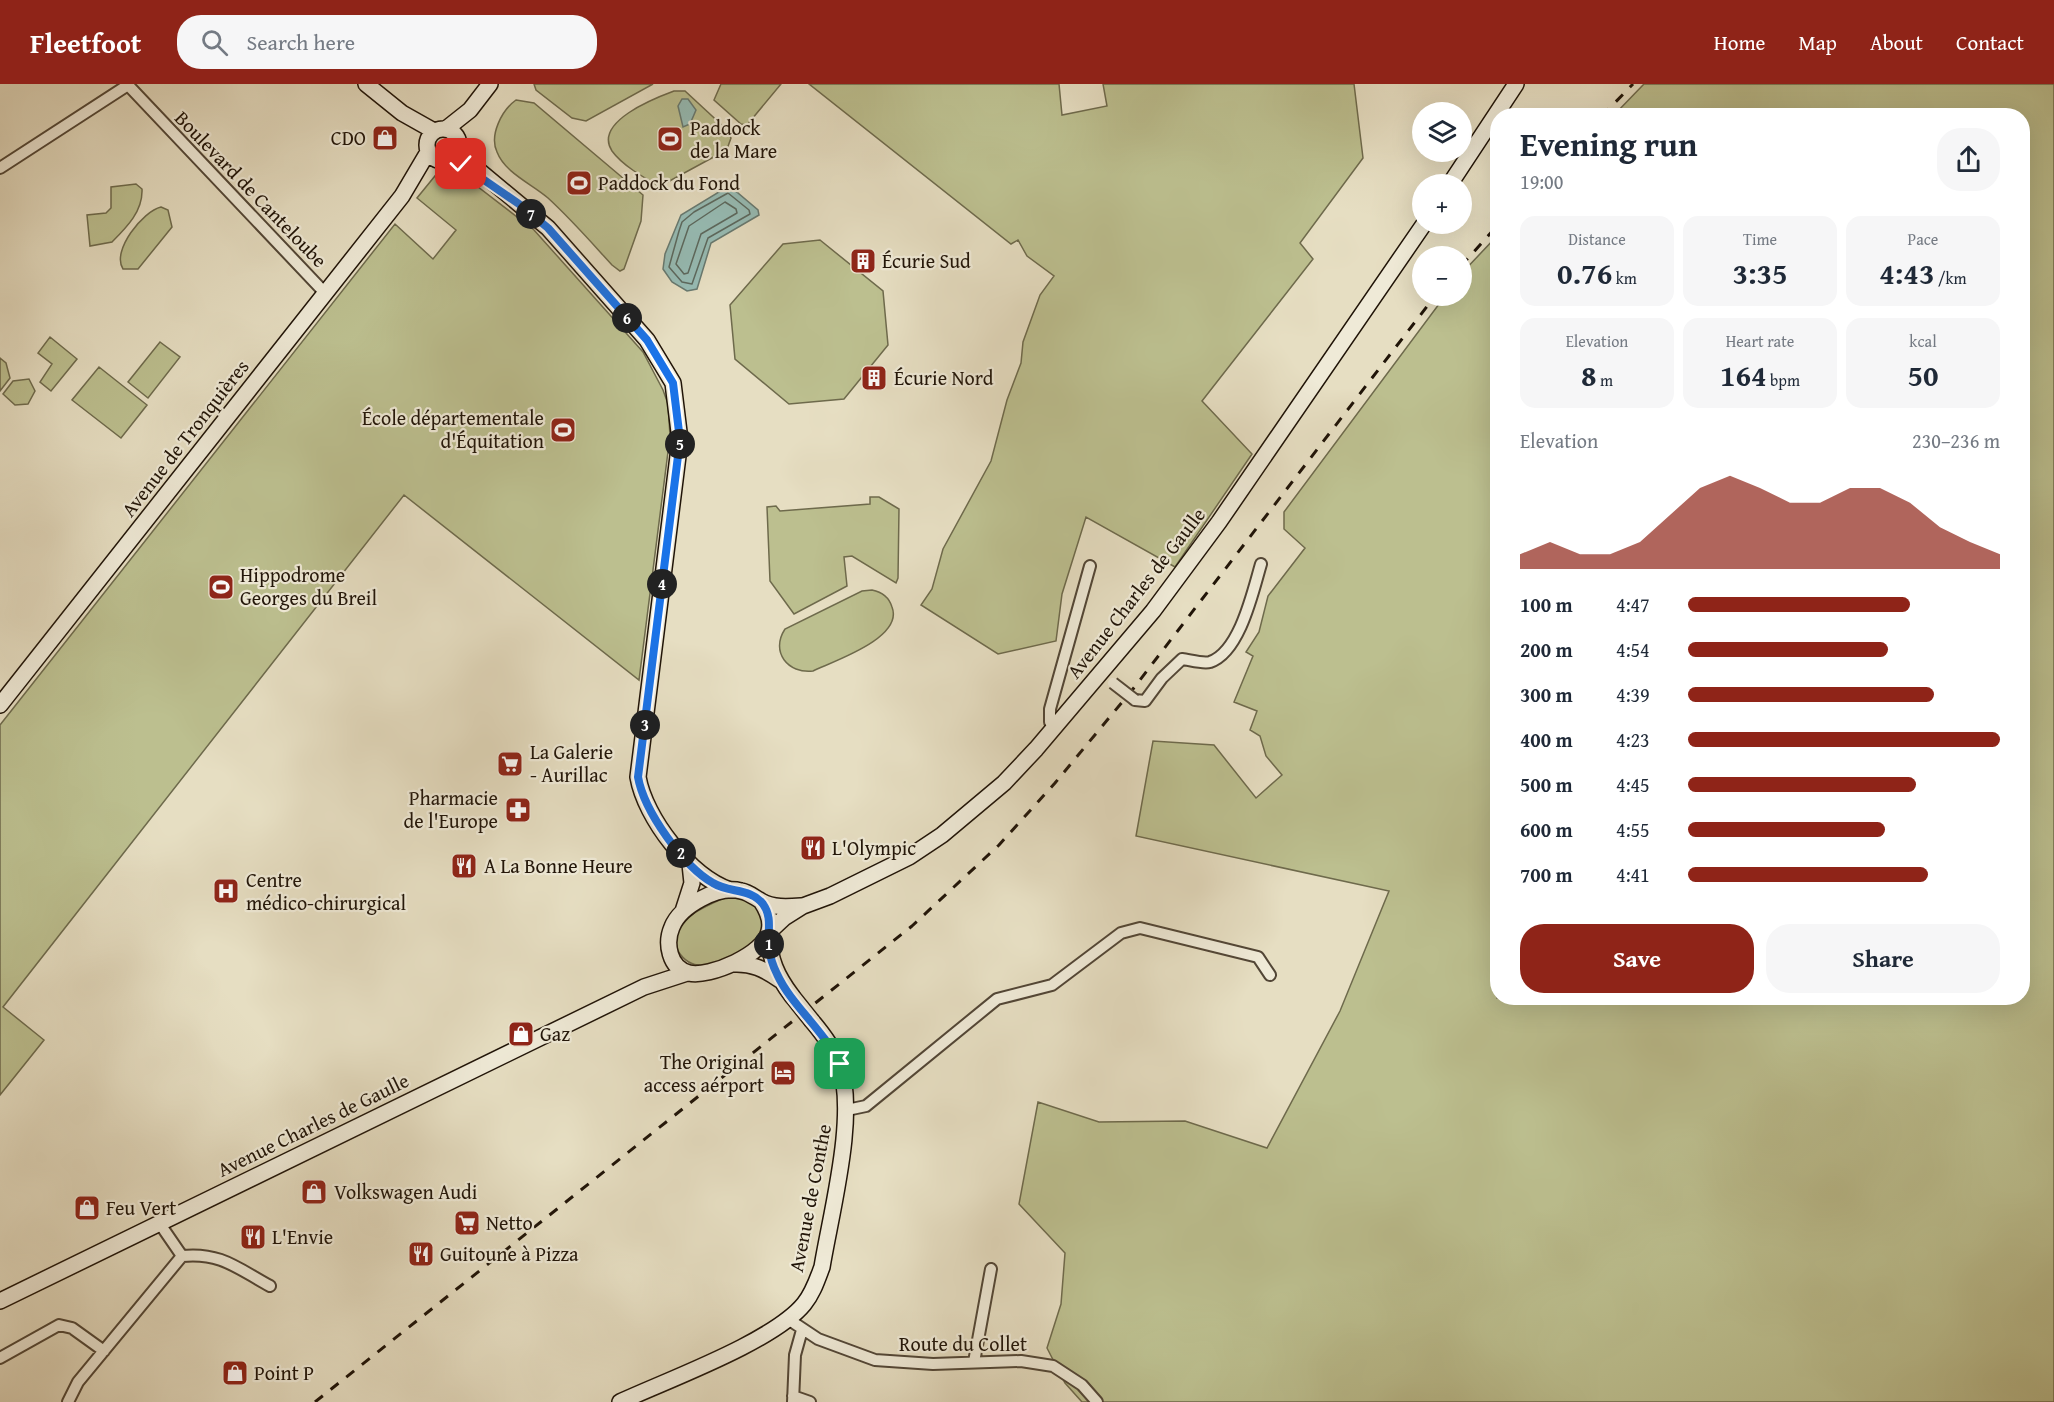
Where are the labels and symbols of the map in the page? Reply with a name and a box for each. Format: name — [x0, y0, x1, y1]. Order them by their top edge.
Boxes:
street label: Boulevard de Canteloube — [169, 104, 334, 274]
place label: Paddock de la Mare — [690, 113, 777, 165]
place label: CDO — [331, 123, 366, 152]
shop icon: CDO — [370, 123, 400, 153]
sports icon: Paddock de la Mare — [655, 124, 685, 154]
pin — [435, 138, 486, 189]
sports icon: Paddock du Fond — [564, 168, 594, 198]
place label: Paddock du Fond — [598, 168, 740, 197]
pin: 7 — [516, 199, 546, 229]
building icon: Écurie Sud — [848, 246, 878, 276]
place label: Écurie Sud — [882, 246, 971, 275]
pin: 6 — [612, 303, 642, 333]
street label: Avenue de Tronquières — [114, 353, 255, 522]
building icon: Écurie Nord — [859, 363, 889, 393]
place label: Écurie Nord — [894, 363, 994, 392]
place label: École départementale d'Équitation — [362, 403, 544, 455]
sports icon: École départementale d'Équitation — [548, 415, 578, 445]
pin: 5 — [665, 429, 695, 459]
street label: Avenue Charles de Gaulle — [1059, 501, 1212, 684]
place label: Hippodrome Georges du Breil — [240, 560, 377, 612]
pin: 4 — [647, 569, 677, 599]
sports icon: Hippodrome Georges du Breil — [206, 572, 236, 602]
pin: 3 — [630, 710, 660, 740]
place label: La Galerie - Aurillac — [530, 737, 613, 789]
supermarket icon: La Galerie - Aurillac — [495, 749, 525, 779]
place label: Pharmacie de l'Europe — [404, 783, 498, 835]
pharmacy icon: Pharmacie de l'Europe — [503, 795, 533, 825]
restaurant icon: L'Olympic — [798, 833, 828, 863]
place label: L'Olympic — [832, 833, 916, 862]
pin: 2 — [666, 838, 696, 868]
restaurant icon: A La Bonne Heure — [449, 851, 479, 881]
place label: A La Bonne Heure — [484, 851, 633, 880]
place label: Centre médico-chirurgical — [246, 865, 407, 917]
hospital icon: Centre médico-chirurgical — [211, 876, 241, 906]
pin: 1 — [754, 929, 784, 959]
shop icon: Gaz — [506, 1019, 536, 1049]
place label: Gaz — [540, 1019, 570, 1048]
pin — [814, 1038, 865, 1089]
place label: The Original access aérport — [644, 1047, 764, 1099]
hotel icon: The Original access aérport — [768, 1058, 798, 1088]
street label: Avenue Charles de Gaulle — [212, 1065, 414, 1184]
street label: Avenue de Conthe — [781, 1121, 838, 1274]
shop icon: Volkswagen Audi — [299, 1177, 329, 1207]
place label: Volkswagen Audi — [334, 1177, 478, 1206]
shop icon: Feu Vert — [72, 1193, 102, 1223]
place label: Feu Vert — [106, 1193, 176, 1222]
supermarket icon: Netto — [452, 1208, 482, 1238]
place label: Netto — [486, 1208, 533, 1237]
restaurant icon: L'Envie — [238, 1222, 268, 1252]
place label: L'Envie — [272, 1222, 333, 1251]
restaurant icon: Guitoune à Pizza — [406, 1239, 436, 1269]
place label: Guitoune à Pizza — [440, 1239, 579, 1268]
street label: Route du Collet — [899, 1329, 1027, 1358]
shop icon: Point P — [220, 1358, 250, 1388]
place label: Point P — [254, 1358, 314, 1387]

